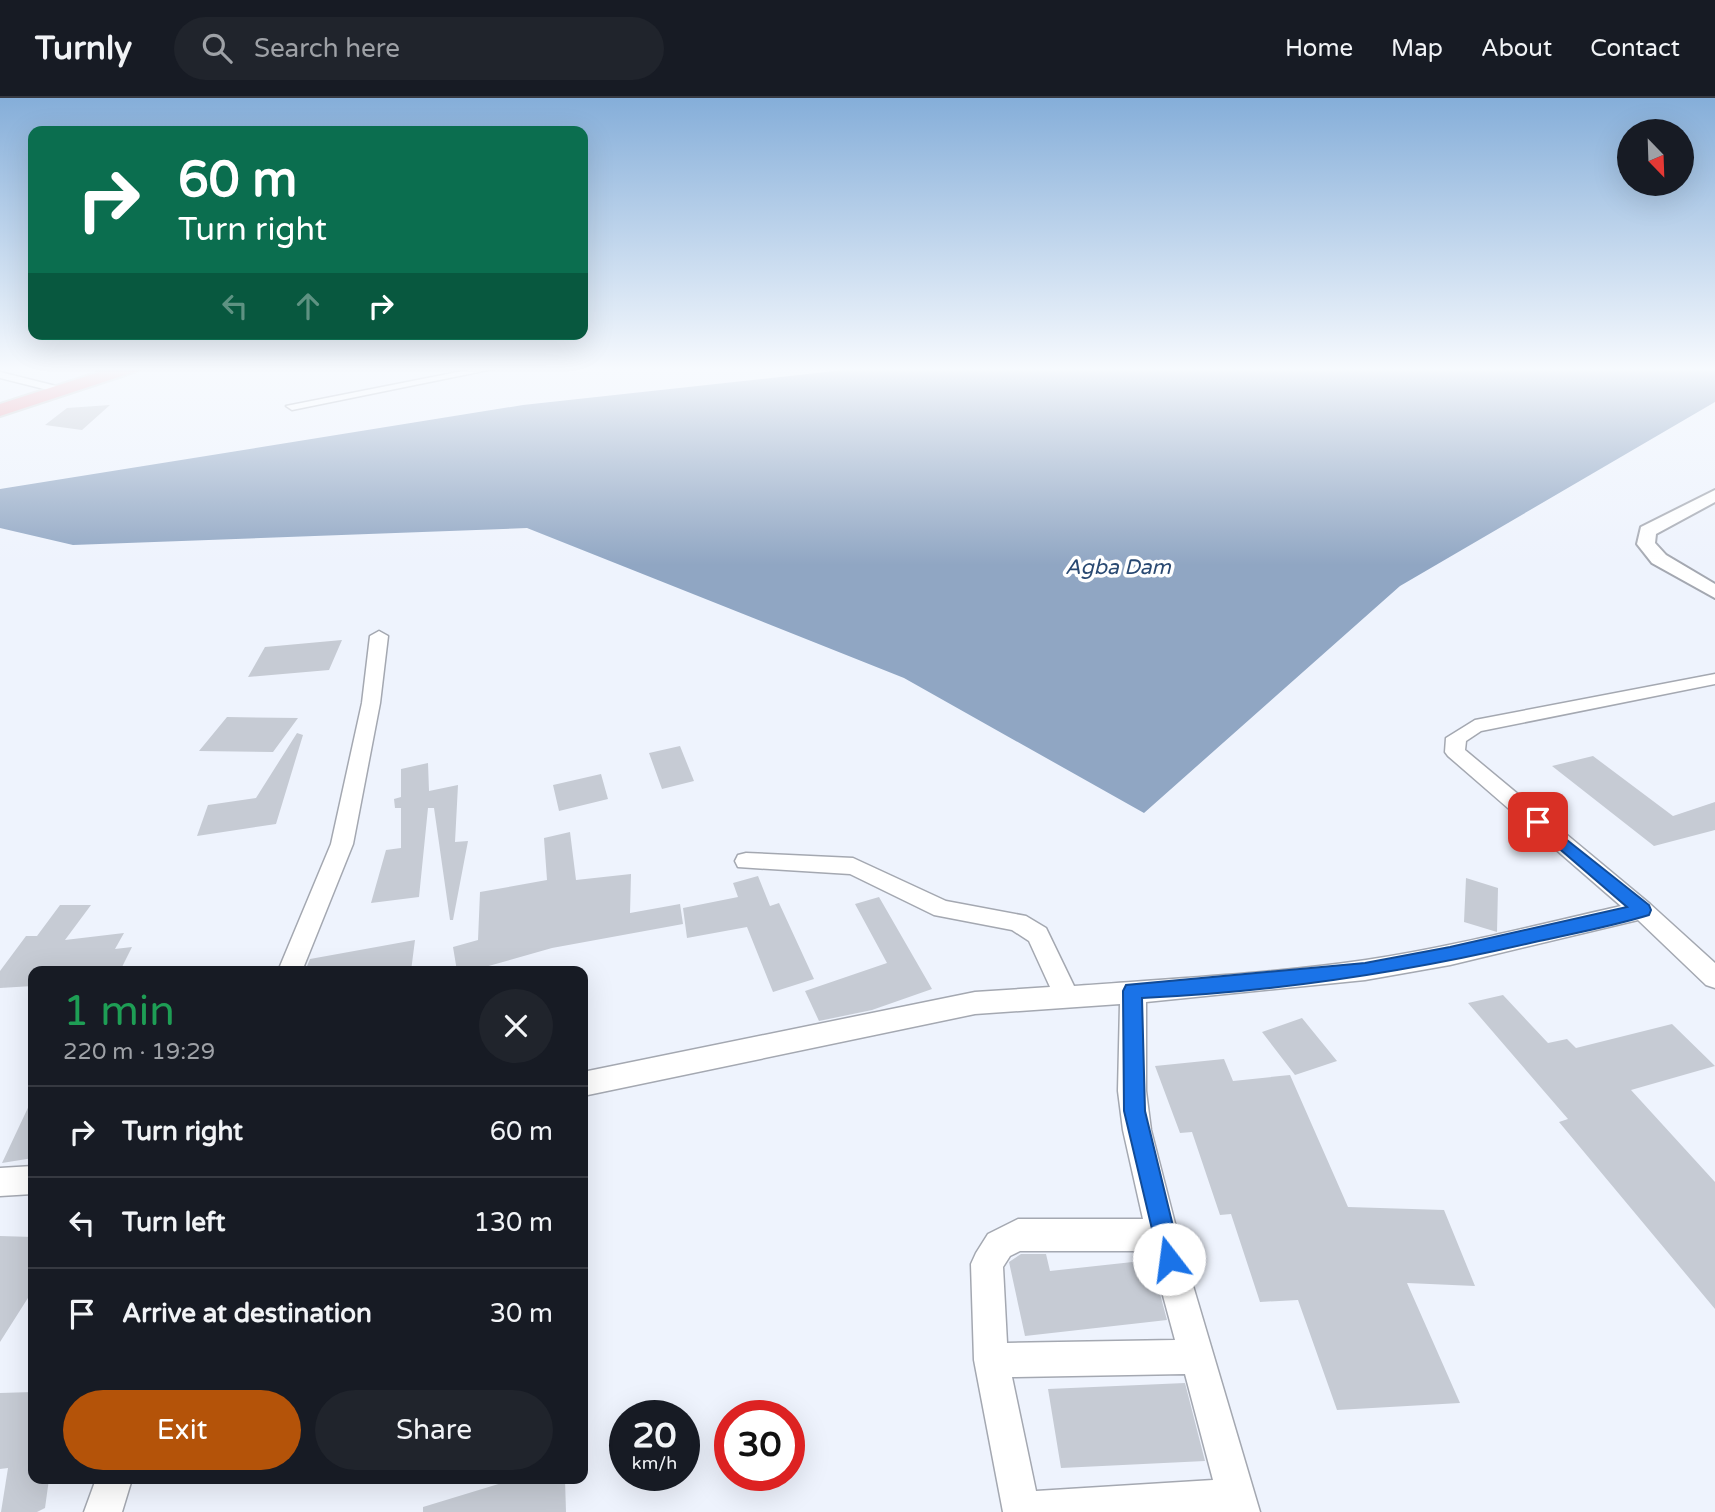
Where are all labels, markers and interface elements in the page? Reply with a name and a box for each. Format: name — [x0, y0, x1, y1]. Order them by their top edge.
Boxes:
search box — [174, 17, 664, 80]
text: Turnly — [35, 29, 132, 68]
icon: search — [198, 29, 236, 67]
text: Search here — [254, 33, 400, 64]
text: Home — [1285, 34, 1353, 63]
text: Map — [1391, 34, 1443, 63]
text: About — [1481, 34, 1552, 63]
text: Contact — [1590, 34, 1680, 63]
north arrow — [1617, 119, 1694, 196]
map controls — [1617, 119, 1694, 196]
text: 60 m — [178, 151, 297, 210]
icon: right — [63, 154, 154, 245]
text: Turn right — [178, 211, 327, 249]
icon: left — [216, 287, 254, 325]
icon: ahead — [289, 287, 327, 325]
icon: right — [362, 287, 400, 325]
water label: Agba Dam — [1065, 555, 1172, 580]
pin — [1508, 792, 1568, 852]
icon: arrive — [1519, 803, 1557, 841]
text: 1 min — [63, 986, 175, 1037]
button: close — [479, 989, 553, 1063]
text: 220 m · 19:29 — [63, 1038, 215, 1066]
icon: right — [63, 1113, 101, 1151]
text: Turn right — [122, 1116, 243, 1147]
text: 60 m — [490, 1116, 553, 1147]
icon: left — [63, 1204, 101, 1242]
text: Turn left — [122, 1207, 225, 1238]
text: 130 m — [473, 1207, 553, 1238]
position arrow — [1132, 1222, 1206, 1296]
icon: arrive — [63, 1295, 101, 1333]
text: Arrive at destination — [122, 1298, 372, 1329]
text: 30 m — [490, 1298, 553, 1329]
button: Exit — [63, 1390, 301, 1470]
button: Share — [315, 1390, 553, 1470]
speed limit sign: 30 — [714, 1400, 805, 1491]
text: 20 — [633, 1415, 676, 1457]
text: km/h — [632, 1452, 677, 1474]

